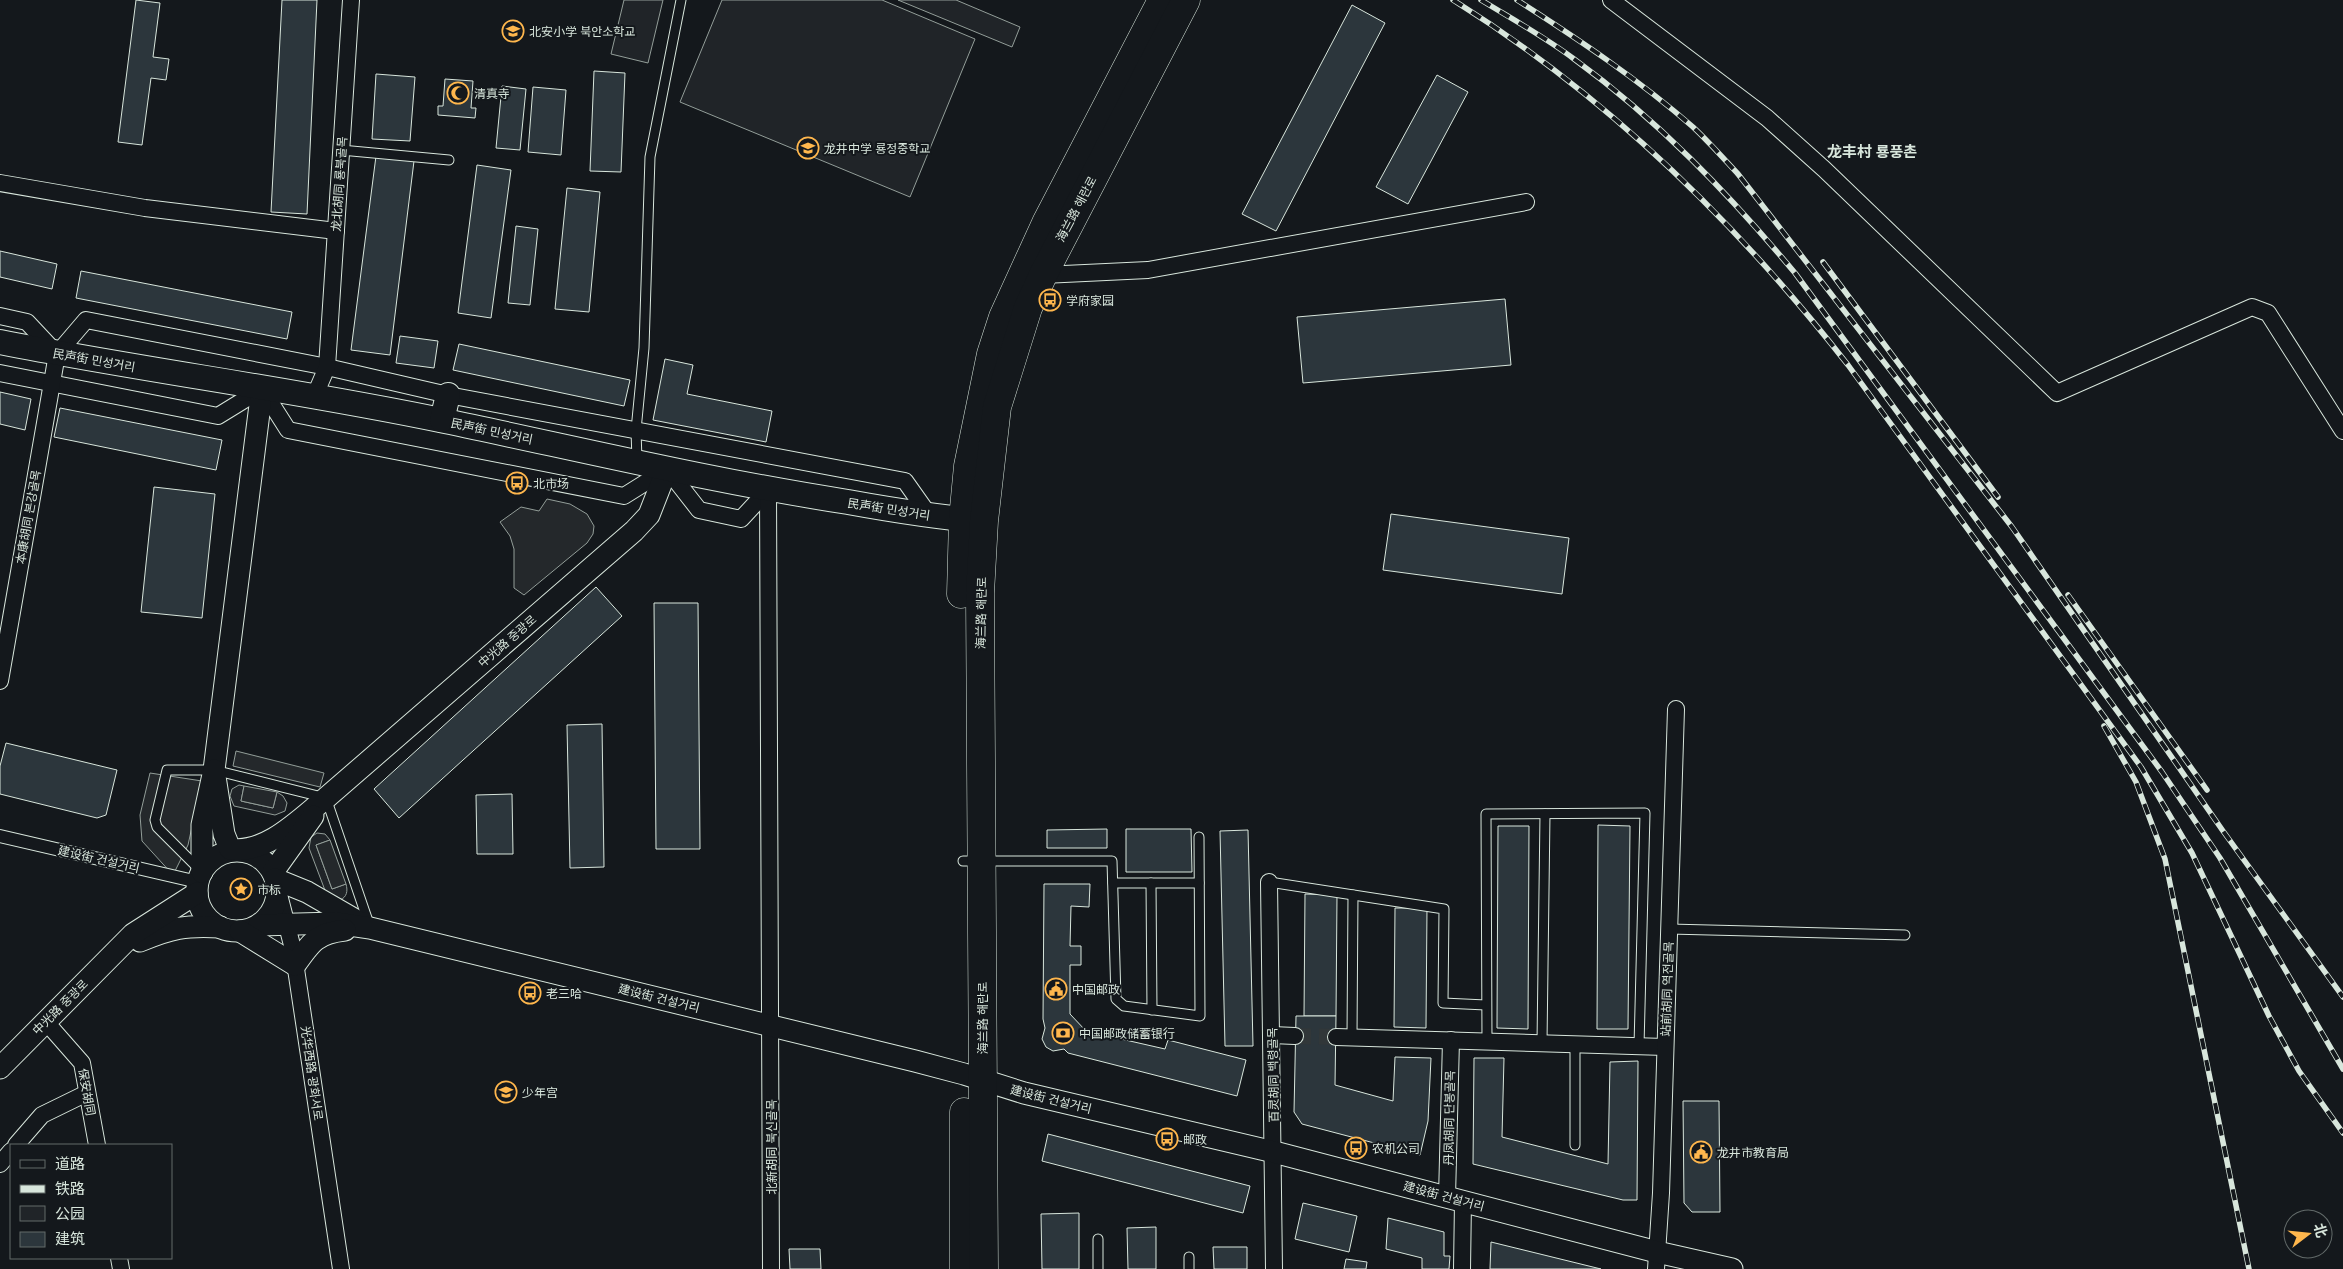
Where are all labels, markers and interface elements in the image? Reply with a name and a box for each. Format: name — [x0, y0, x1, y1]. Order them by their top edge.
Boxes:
school or university icon: 北安小学 북안소학교 — [501, 19, 525, 43]
place label: 北安小学 북안소학교 — [529, 24, 635, 39]
mosque icon: 清真寺 — [446, 81, 470, 105]
place label: 清真寺 — [474, 86, 510, 101]
street label: 龙北胡同 룡북골목 — [328, 136, 350, 232]
school or university icon: 龙井中学 룡정중학교 — [796, 136, 820, 160]
place label: 龙井中学 룡정중학교 — [824, 141, 930, 156]
district label: 龙丰村 룡풍촌 — [1827, 142, 1917, 161]
street label: 海兰路 해란로 — [1052, 174, 1100, 244]
bus stop icon: 学府家园 — [1038, 288, 1062, 312]
place label: 学府家园 — [1066, 293, 1114, 308]
street label: 民声街 민성거리 — [52, 345, 136, 375]
street label: 民声街 민성거리 — [450, 415, 534, 447]
street label: 本康胡同 본강골목 — [12, 469, 44, 565]
bus stop icon: 北市场 — [505, 471, 529, 495]
place label: 北市场 — [533, 476, 569, 491]
street label: 民声街 민성거리 — [847, 495, 931, 523]
street label: 海兰路 해란로 — [973, 577, 989, 649]
street label: 中光路 중광로 — [475, 612, 539, 670]
street label: 建设街 건설거리 — [57, 842, 141, 876]
place icon: 市标 — [229, 877, 253, 901]
place label: 市标 — [257, 882, 281, 897]
street label: 站前胡同 역전골목 — [1658, 941, 1676, 1037]
street label: 中光路 중광로 — [29, 976, 91, 1038]
public building icon: 中国邮政 — [1044, 977, 1068, 1001]
bus stop icon: 老三哈 — [518, 981, 542, 1005]
street label: 建设街 건설거리 — [617, 981, 701, 1015]
street label: 海兰路 해란로 — [975, 982, 990, 1054]
place label: 中国邮政 — [1072, 982, 1120, 997]
place label: 老三哈 — [546, 986, 582, 1001]
bank icon: 中国邮政储蓄银行 — [1051, 1021, 1075, 1045]
street label: 光华西路 광화서로 — [298, 1025, 326, 1121]
place label: 中国邮政储蓄银行 — [1079, 1026, 1175, 1041]
street label: 百灵胡同 백령골목 — [1265, 1027, 1281, 1123]
street label: 保安胡同 — [75, 1067, 99, 1117]
street label: 丹凤胡同 단봉골목 — [1441, 1070, 1457, 1166]
school or university icon: 少年宫 — [494, 1080, 518, 1104]
street label: 建设街 건설거리 — [1009, 1082, 1093, 1116]
place label: 少年宫 — [522, 1085, 558, 1100]
street label: 北新胡同 북신골목 — [764, 1099, 779, 1195]
bus stop icon: 邮政 — [1155, 1127, 1179, 1151]
place label: 邮政 — [1183, 1132, 1207, 1147]
bus stop icon: 农机公司 — [1344, 1136, 1368, 1160]
public building icon: 龙井市教育局 — [1689, 1140, 1713, 1164]
place label: 农机公司 — [1372, 1141, 1420, 1156]
legend — [10, 1144, 172, 1259]
place label: 龙井市教育局 — [1717, 1145, 1789, 1160]
text: 道路 — [55, 1154, 85, 1173]
street label: 建设街 건설거리 — [1402, 1178, 1486, 1214]
text: 铁路 — [55, 1179, 85, 1198]
text: 公园 — [55, 1204, 85, 1223]
north arrow — [2283, 1209, 2333, 1259]
text: 北 — [2310, 1221, 2331, 1240]
text: 建筑 — [55, 1229, 85, 1248]

